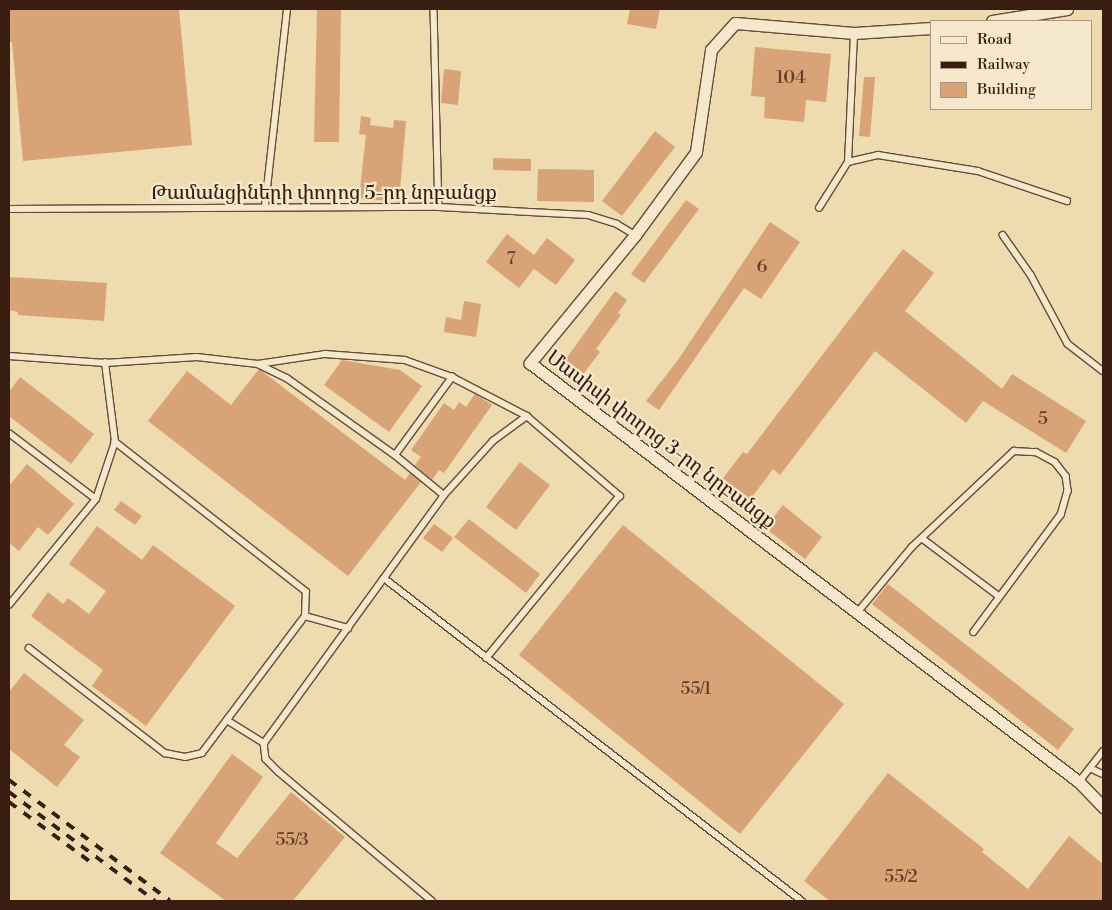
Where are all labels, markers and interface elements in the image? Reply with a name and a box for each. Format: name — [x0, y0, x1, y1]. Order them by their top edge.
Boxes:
legend — [930, 20, 1092, 110]
text: Road — [977, 30, 1012, 49]
text: Railway — [977, 55, 1030, 74]
house number: 104 — [776, 67, 806, 89]
text: Building — [977, 80, 1036, 99]
street label: Թամանցիների փողոց 5-րդ նրբանցք — [151, 181, 497, 205]
house number: 7 — [506, 248, 516, 270]
house number: 6 — [757, 256, 767, 278]
street label: Մասիսի փողոց 3-րդ նրբանցք — [542, 346, 780, 534]
house number: 5 — [1038, 408, 1048, 430]
house number: 55/1 — [680, 678, 712, 700]
house number: 55/3 — [275, 829, 309, 851]
house number: 55/2 — [884, 866, 918, 888]

